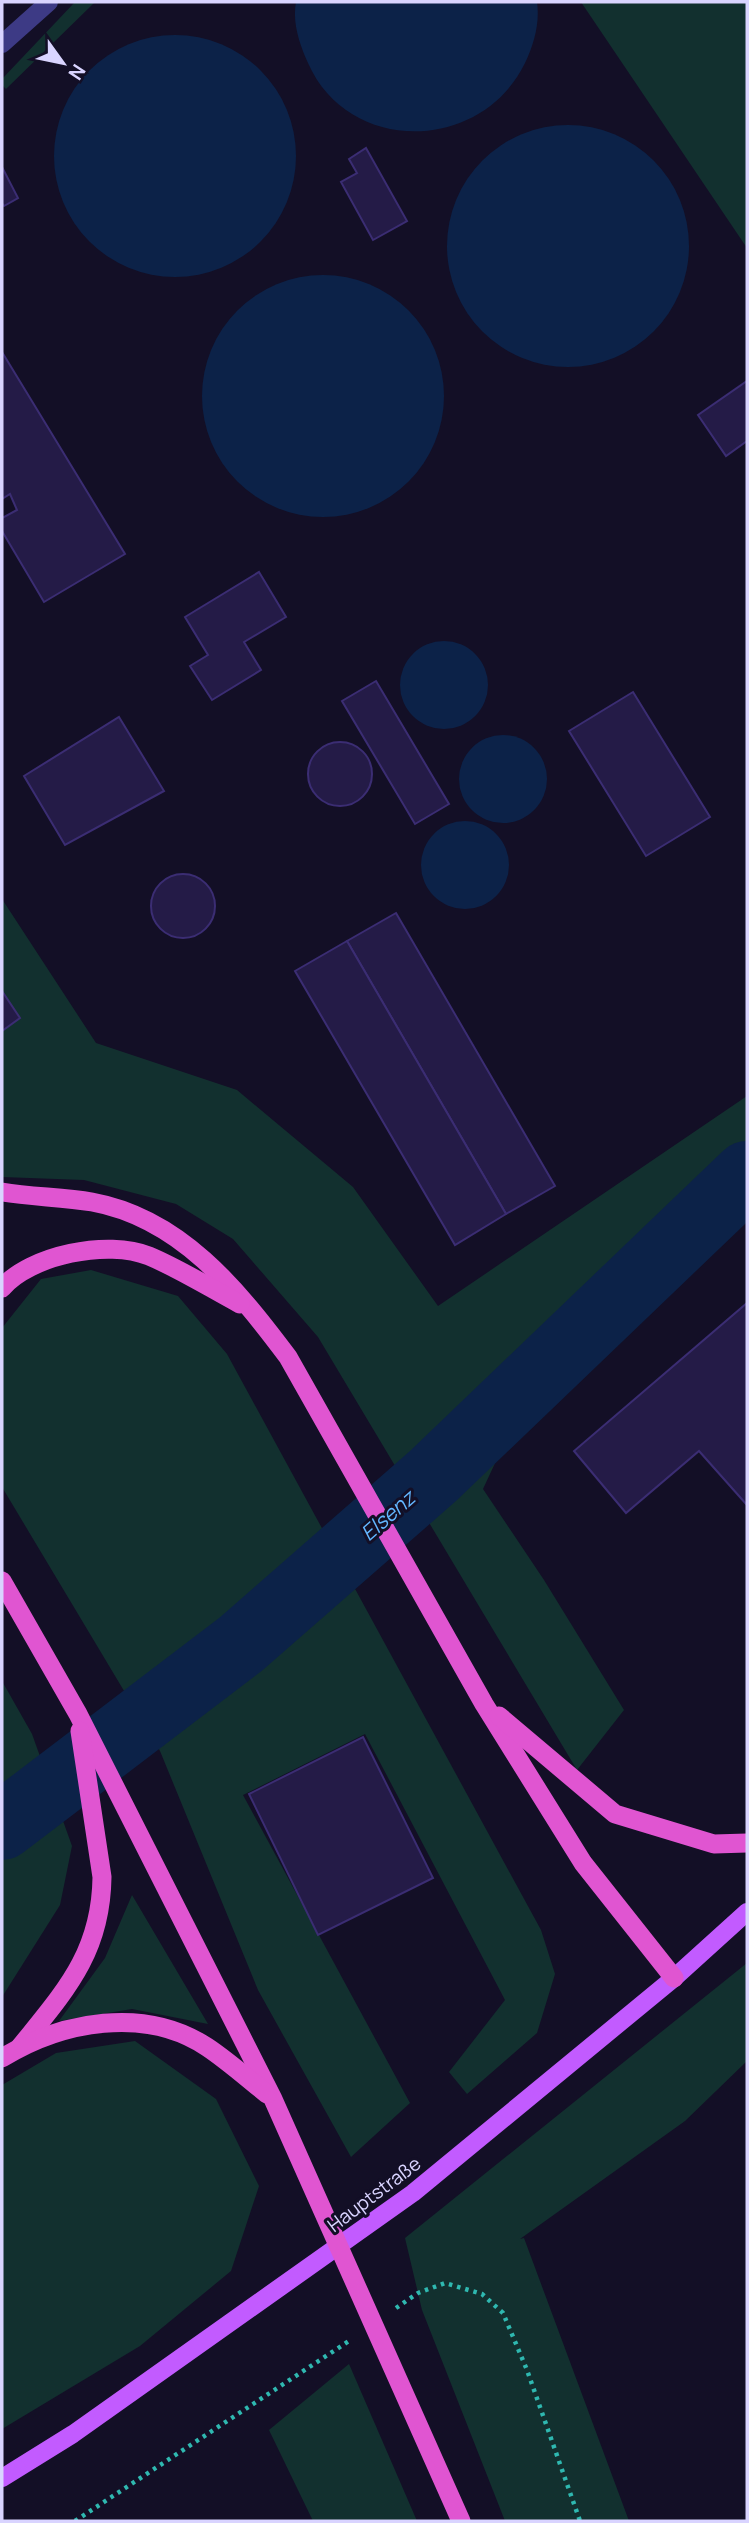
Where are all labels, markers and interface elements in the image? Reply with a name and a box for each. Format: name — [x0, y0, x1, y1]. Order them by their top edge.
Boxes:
north arrow — [28, 28, 98, 98]
text: N — [63, 59, 92, 85]
water label: Elsenz — [354, 1482, 423, 1547]
street label: Hauptstraße — [322, 2150, 426, 2238]

